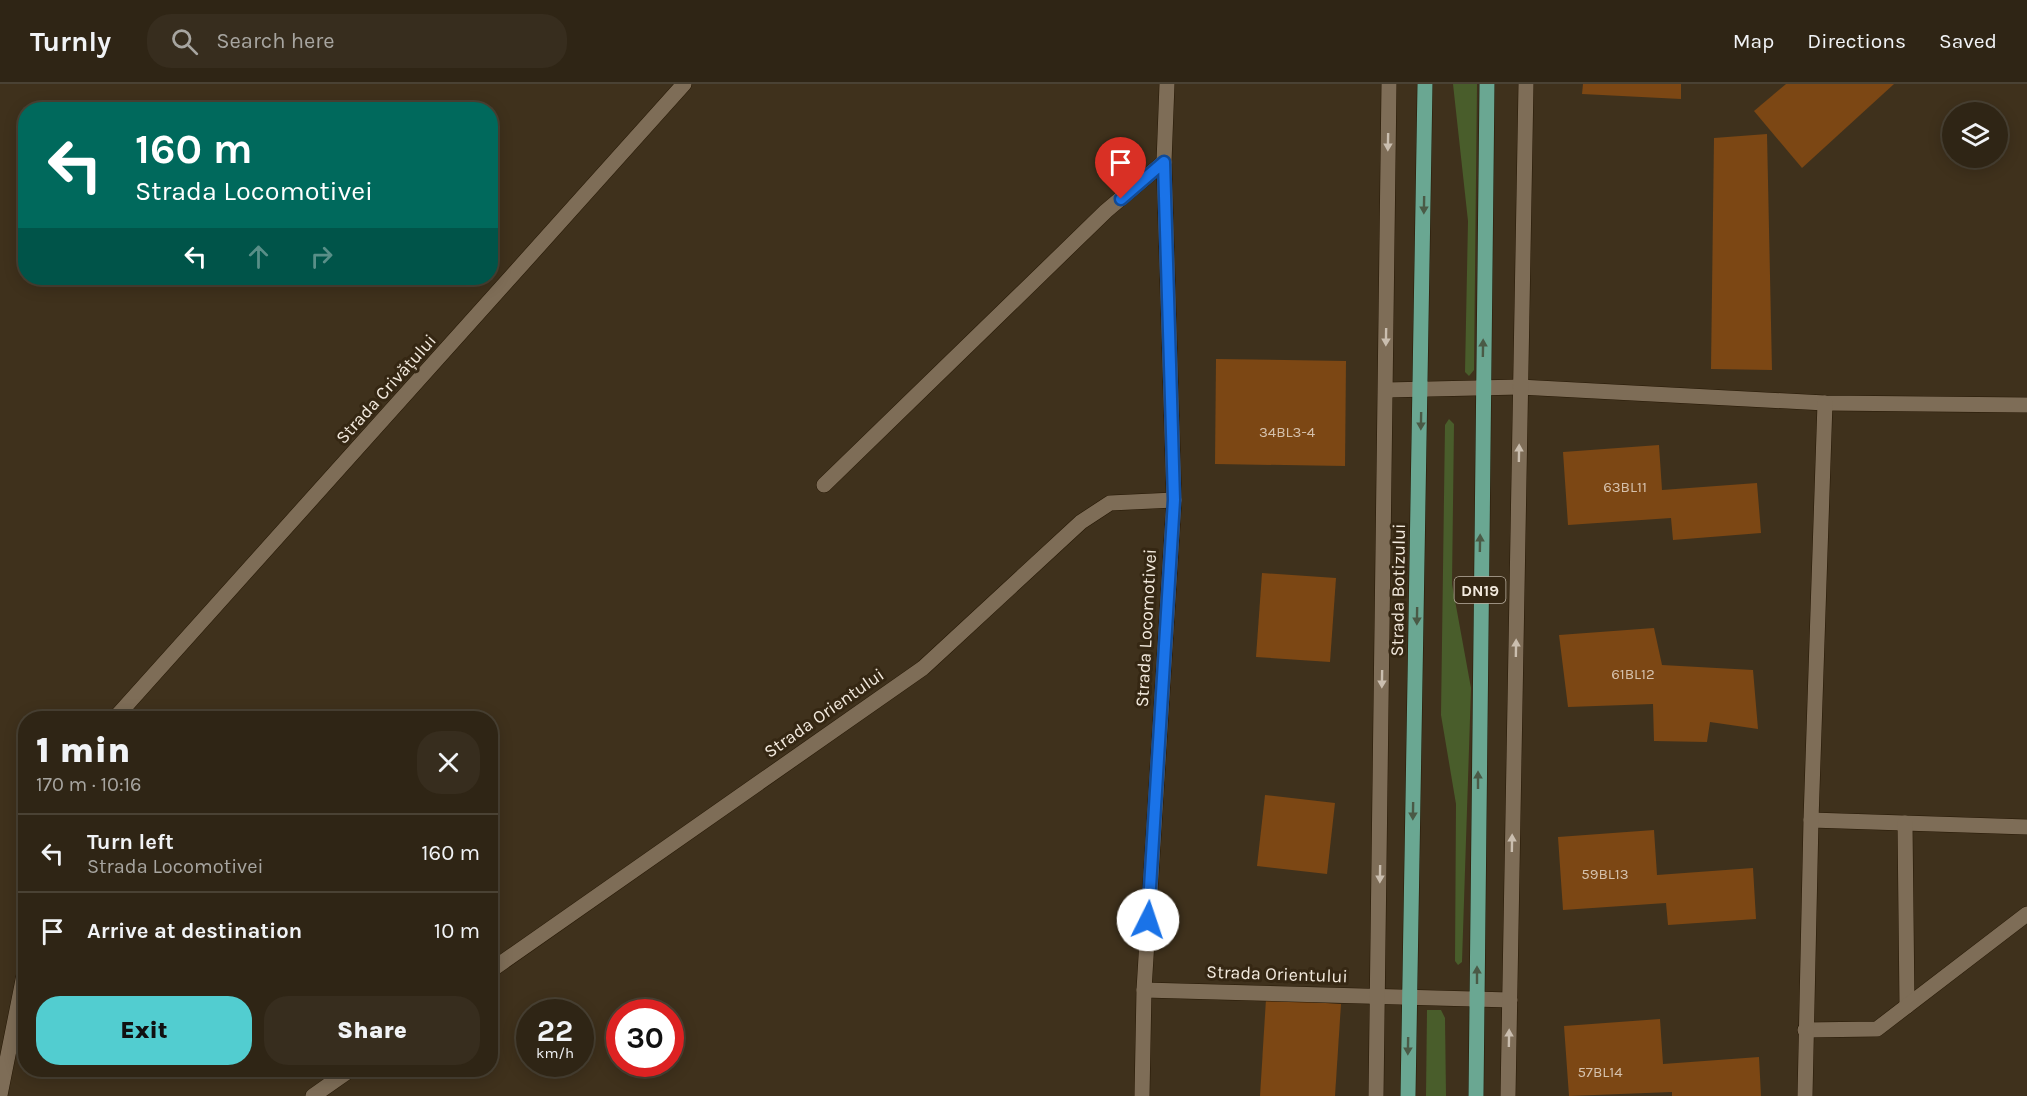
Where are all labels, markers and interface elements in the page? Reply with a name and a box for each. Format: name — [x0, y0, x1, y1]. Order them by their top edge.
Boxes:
search box — [147, 14, 567, 68]
text: Turnly — [30, 25, 111, 58]
icon: search — [168, 25, 201, 58]
text: Search here — [216, 28, 335, 54]
text: Map — [1733, 29, 1774, 53]
text: Directions — [1807, 29, 1906, 53]
text: Saved — [1939, 29, 1997, 53]
map controls — [1942, 102, 2008, 168]
button: layers — [1942, 102, 2008, 168]
text: 160 m — [135, 124, 253, 174]
icon: left — [36, 126, 114, 204]
one-way arrow — [1383, 133, 1393, 152]
pin — [1095, 137, 1146, 199]
icon: arrive — [1104, 146, 1137, 179]
text: Strada Locomotivei — [135, 175, 373, 207]
one-way arrow — [1419, 196, 1429, 215]
icon: left — [179, 240, 212, 273]
icon: ahead — [242, 240, 275, 273]
icon: right — [305, 240, 338, 273]
one-way arrow — [1381, 328, 1391, 347]
street label: Strada Crivățului — [331, 330, 441, 448]
one-way arrow — [1478, 338, 1488, 357]
one-way arrow — [1416, 412, 1425, 431]
house number: 34BL3-4 — [1259, 423, 1316, 441]
one-way arrow — [1515, 443, 1524, 462]
house number: 63BL11 — [1603, 478, 1647, 496]
street label: Strada Botizului — [1386, 523, 1410, 657]
one-way arrow — [1476, 533, 1485, 552]
street label: Strada Locomotivei — [1131, 548, 1161, 708]
road number: DN19 — [1454, 577, 1506, 603]
one-way arrow — [1412, 607, 1422, 626]
one-way arrow — [1511, 638, 1521, 657]
street label: Strada Orientului — [760, 663, 888, 763]
house number: 61BL12 — [1611, 665, 1655, 683]
one-way arrow — [1377, 670, 1387, 689]
text: 1 min — [36, 729, 130, 771]
button: close — [417, 731, 480, 794]
one-way arrow — [1473, 770, 1483, 789]
text: 170 m · 10:16 — [36, 773, 142, 796]
one-way arrow — [1408, 802, 1418, 821]
text: Turn left — [87, 829, 174, 855]
one-way arrow — [1508, 833, 1517, 852]
icon: left — [36, 837, 69, 870]
text: 160 m — [421, 840, 480, 866]
text: Strada Locomotivei — [87, 855, 263, 878]
one-way arrow — [1375, 865, 1385, 884]
house number: 59BL13 — [1581, 865, 1629, 883]
position arrow — [1116, 888, 1180, 952]
icon: arrive — [36, 915, 69, 948]
text: Arrive at destination — [87, 918, 302, 944]
text: 10 m — [434, 918, 480, 944]
street label: Strada Orientului — [1206, 961, 1348, 987]
one-way arrow — [1472, 965, 1482, 984]
button: Exit — [36, 996, 252, 1065]
button: Share — [264, 996, 480, 1065]
speed limit sign: 30 — [606, 999, 684, 1077]
text: 22 — [537, 1013, 573, 1049]
one-way arrow — [1504, 1028, 1514, 1047]
one-way arrow — [1404, 1036, 1413, 1055]
text: km/h — [536, 1044, 574, 1062]
house number: 57BL14 — [1577, 1063, 1623, 1081]

